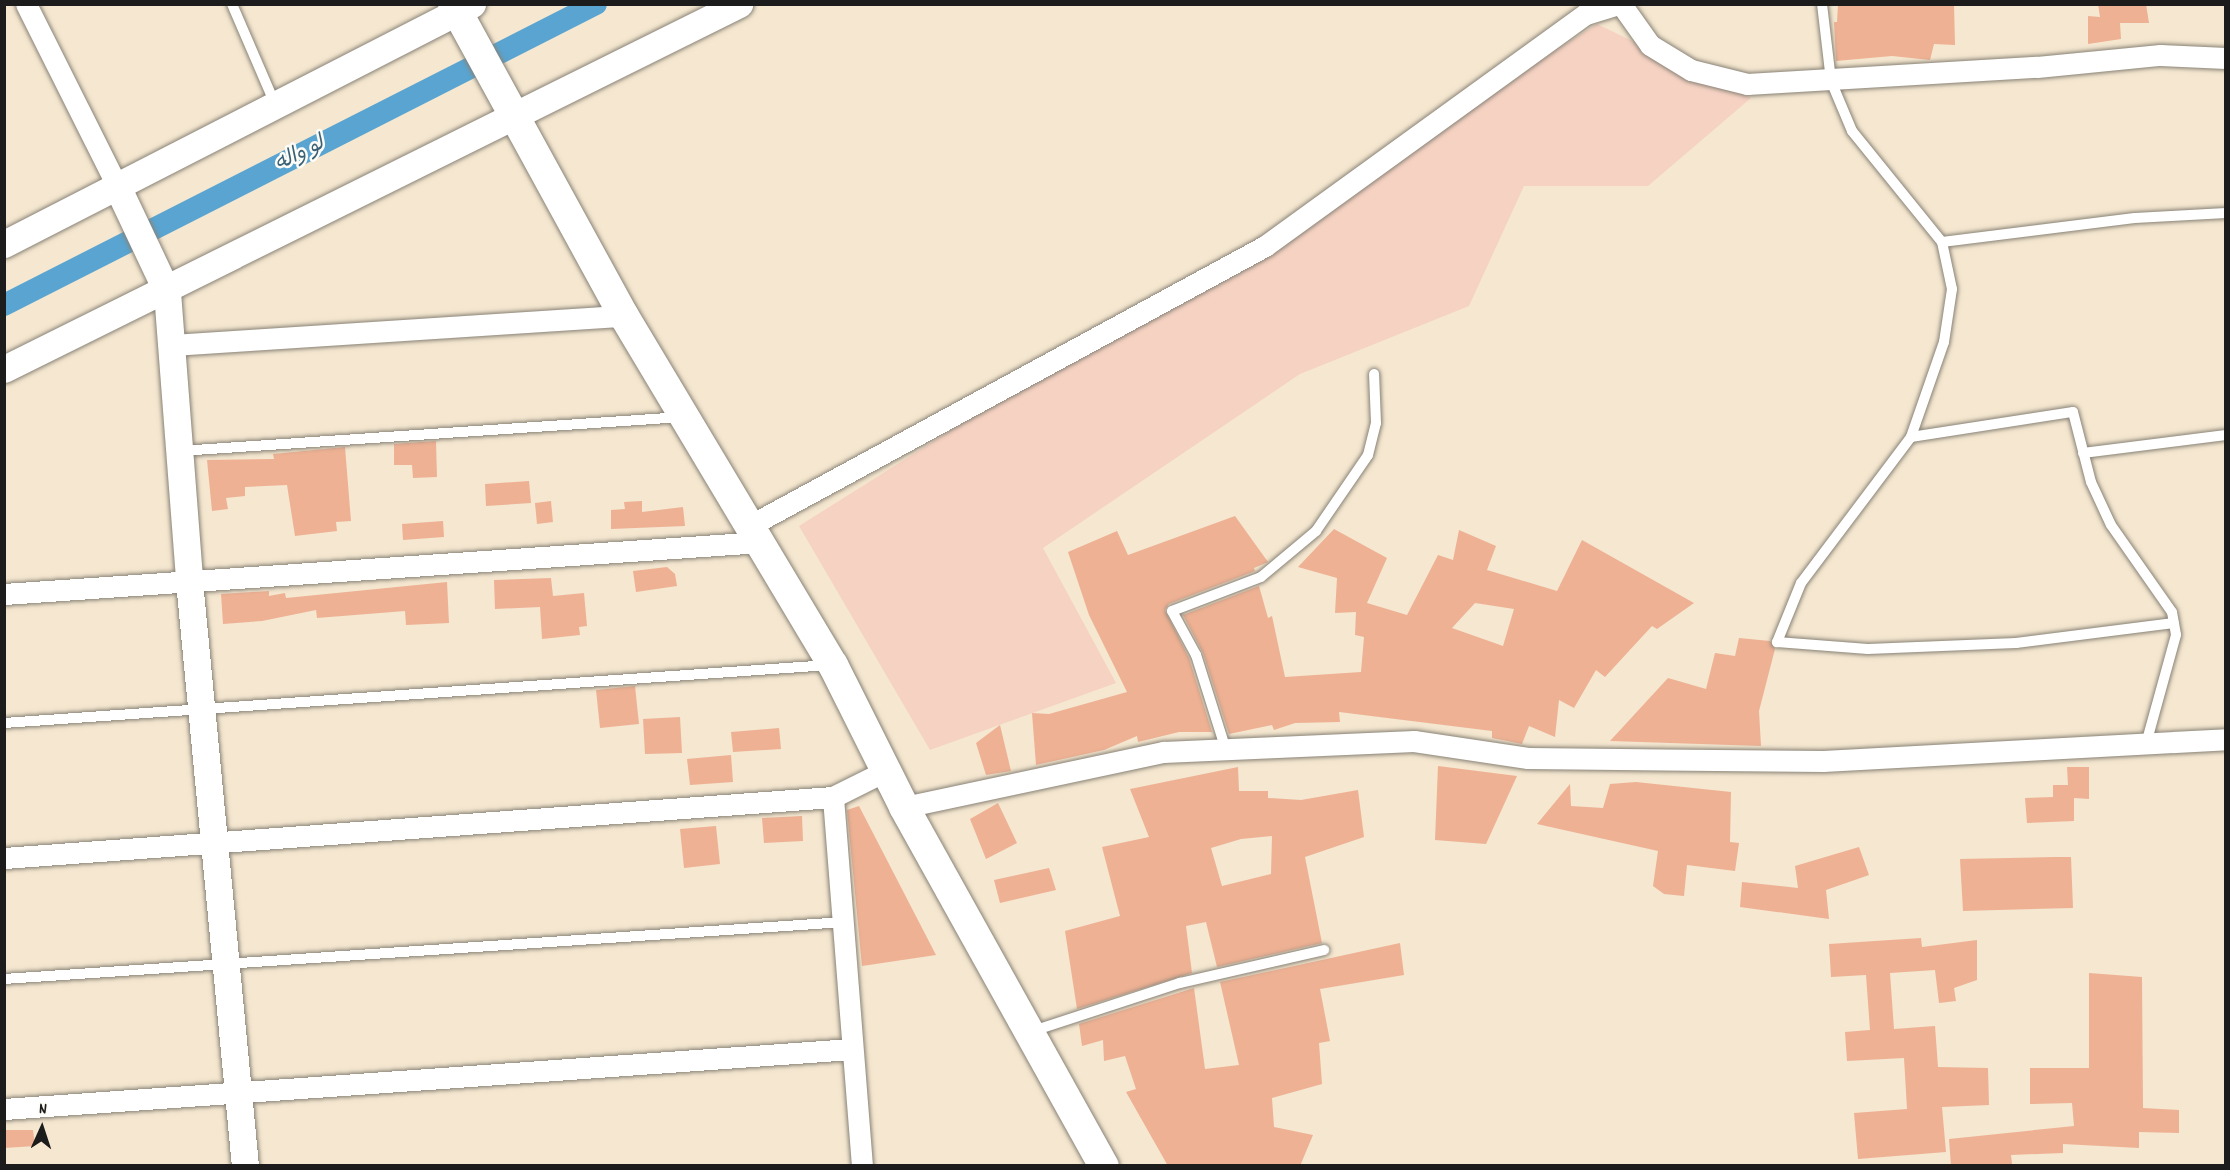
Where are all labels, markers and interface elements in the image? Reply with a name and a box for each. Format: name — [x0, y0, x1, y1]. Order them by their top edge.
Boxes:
water label: لو واله — [271, 132, 329, 178]
north arrow — [12, 1098, 72, 1158]
text: N — [38, 1098, 48, 1121]

